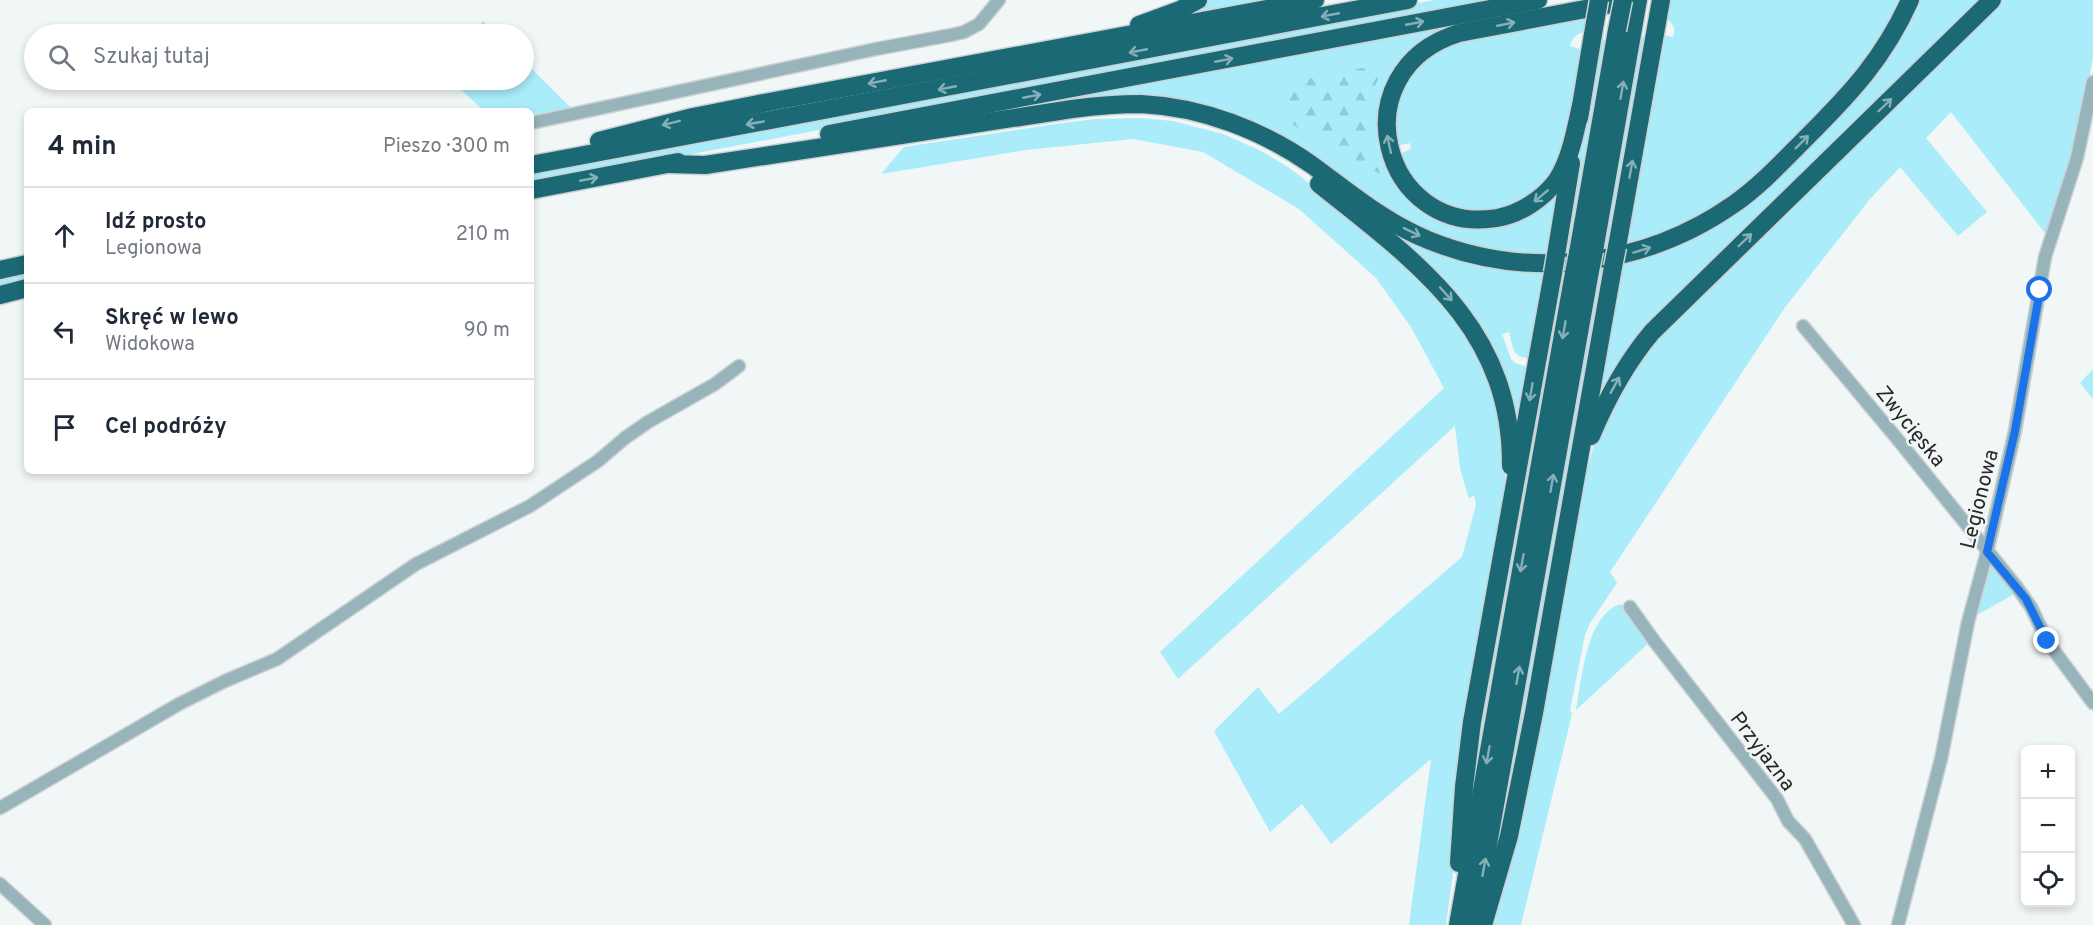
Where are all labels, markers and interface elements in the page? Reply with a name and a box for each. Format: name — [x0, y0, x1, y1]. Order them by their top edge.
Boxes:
one-way arrow — [1321, 10, 1340, 21]
one-way arrow — [1405, 17, 1425, 28]
one-way arrow — [1496, 18, 1516, 29]
search box — [24, 24, 534, 90]
icon: search — [45, 41, 78, 74]
text: Szukaj tutaj — [93, 44, 210, 71]
one-way arrow — [1129, 46, 1149, 57]
one-way arrow — [1213, 54, 1233, 65]
one-way arrow — [868, 76, 887, 87]
one-way arrow — [1617, 81, 1628, 100]
one-way arrow — [937, 83, 957, 94]
one-way arrow — [1022, 90, 1041, 101]
one-way arrow — [1877, 97, 1892, 112]
one-way arrow — [662, 117, 681, 129]
one-way arrow — [746, 118, 765, 129]
text: 4 min — [48, 131, 117, 164]
text: Pieszo · 300 m — [383, 134, 510, 160]
one-way arrow — [1383, 135, 1394, 154]
one-way arrow — [1794, 135, 1809, 150]
one-way arrow — [1626, 160, 1637, 179]
one-way arrow — [578, 173, 598, 184]
one-way arrow — [1534, 189, 1549, 203]
text: Idź prosto — [105, 209, 207, 236]
icon: ahead — [48, 219, 81, 252]
text: 210 m — [456, 222, 510, 248]
one-way arrow — [1402, 227, 1420, 239]
one-way arrow — [1737, 233, 1752, 248]
text: Legionowa — [105, 236, 202, 262]
one-way arrow — [1632, 244, 1651, 255]
route start — [2026, 276, 2052, 302]
one-way arrow — [1439, 286, 1453, 301]
text: Skręć w lewo — [105, 305, 239, 332]
icon: left — [48, 315, 81, 348]
text: 90 m — [464, 318, 510, 344]
one-way arrow — [1558, 320, 1569, 339]
text: Widokowa — [105, 332, 195, 358]
one-way arrow — [1609, 377, 1621, 394]
street label: Zwycięska — [1869, 381, 1951, 473]
one-way arrow — [1526, 382, 1537, 402]
icon: arrive — [48, 411, 81, 444]
text: Cel podróży — [105, 414, 227, 441]
street label: Legionowa — [1955, 447, 2006, 552]
one-way arrow — [1547, 474, 1558, 494]
one-way arrow — [1517, 553, 1528, 573]
route end — [2033, 627, 2059, 653]
one-way arrow — [1513, 666, 1524, 686]
street label: Przyjazna — [1723, 707, 1800, 797]
one-way arrow — [1482, 745, 1493, 765]
map controls — [2021, 745, 2075, 907]
button: + — [2021, 745, 2075, 799]
button: − — [2021, 799, 2075, 853]
button: locate — [2021, 853, 2075, 907]
one-way arrow — [1479, 858, 1490, 878]

